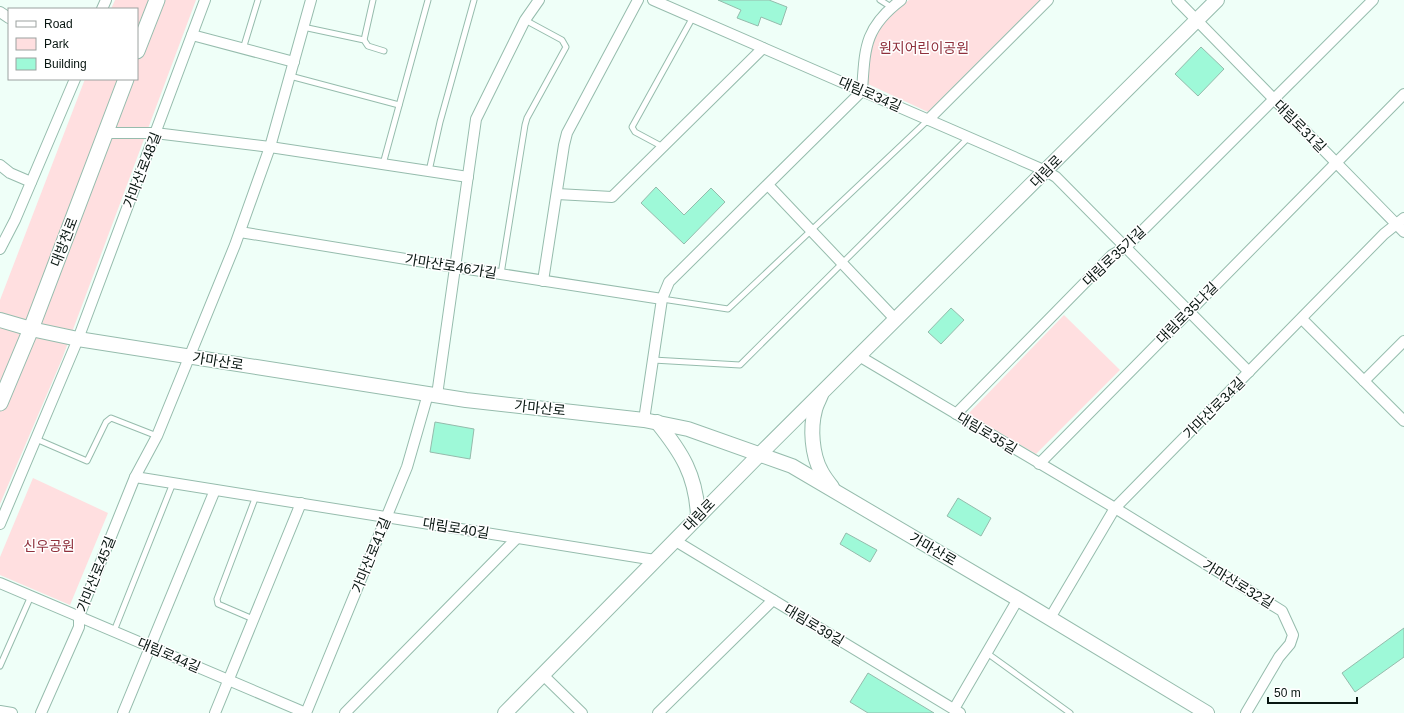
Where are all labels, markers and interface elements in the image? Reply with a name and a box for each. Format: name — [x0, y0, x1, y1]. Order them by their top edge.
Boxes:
legend — [8, 8, 138, 80]
text: Road — [44, 17, 73, 31]
text: Park — [44, 37, 70, 51]
park label: 원지어린이공원 — [879, 40, 969, 56]
text: Building — [44, 57, 87, 71]
street label: 대림로34길 — [836, 74, 904, 114]
street label: 대림로31길 — [1271, 97, 1329, 155]
street label: 가마산로48길 — [120, 130, 164, 210]
street label: 대림로 — [1027, 152, 1065, 190]
street label: 대방천로 — [47, 215, 81, 269]
street label: 대림로35가길 — [1079, 223, 1149, 289]
street label: 가마산로46가길 — [404, 251, 498, 281]
street label: 대림로35나길 — [1153, 279, 1221, 347]
street label: 가마산로 — [191, 349, 245, 373]
street label: 가마산로34길 — [1180, 374, 1248, 442]
street label: 가마산로 — [514, 397, 567, 419]
street label: 대림로35길 — [954, 409, 1020, 457]
street label: 대림로 — [680, 495, 718, 534]
street label: 가마산로41길 — [349, 515, 393, 595]
street label: 대림로40길 — [422, 515, 490, 541]
street label: 가마산로 — [907, 529, 959, 569]
street label: 가마산로45길 — [74, 534, 118, 614]
park label: 신우공원 — [23, 538, 75, 554]
street label: 가마산로32길 — [1200, 557, 1276, 611]
street label: 대림로39길 — [781, 601, 847, 649]
street label: 대림로44길 — [135, 635, 203, 675]
scale bar — [1268, 679, 1357, 705]
text: 50 m — [1274, 686, 1301, 700]

